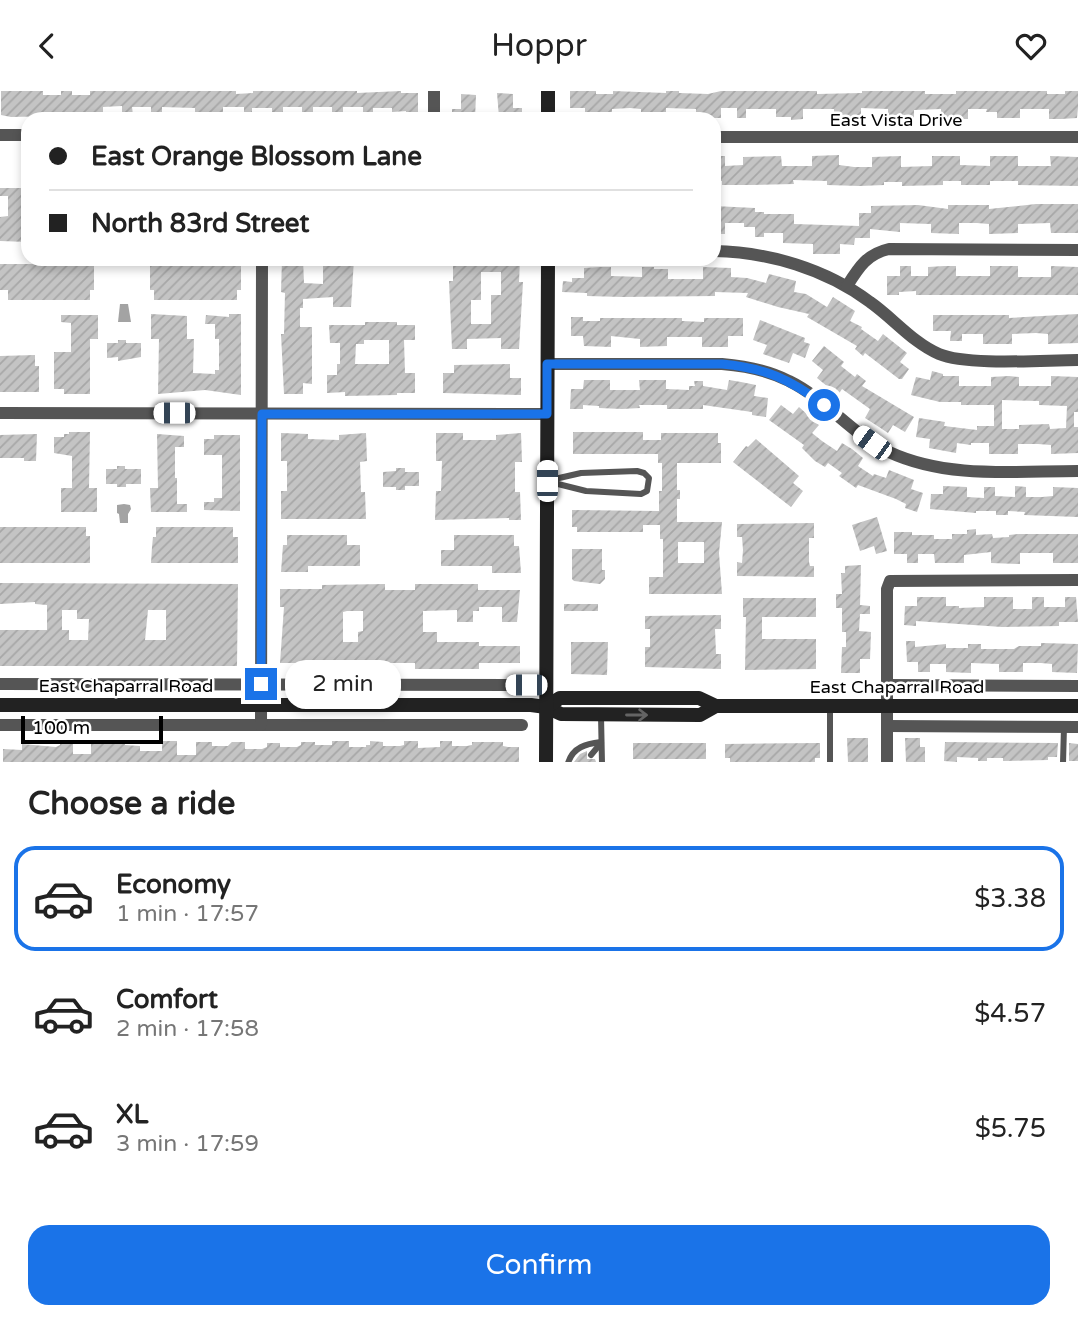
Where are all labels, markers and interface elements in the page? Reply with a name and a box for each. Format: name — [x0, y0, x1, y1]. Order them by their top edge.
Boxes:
icon: back — [28, 27, 66, 65]
text: Hoppr — [491, 27, 587, 65]
icon: heart — [1012, 27, 1050, 65]
street label: East Vista Drive — [830, 109, 962, 131]
text: East Orange Blossom Lane — [91, 141, 422, 172]
text: North 83rd Street — [91, 208, 310, 239]
route start — [808, 389, 840, 421]
car — [154, 403, 196, 424]
car — [849, 422, 896, 464]
car — [537, 460, 558, 502]
callout: 2 min — [286, 659, 401, 709]
route end — [245, 668, 277, 700]
text: 2 min — [312, 670, 374, 698]
street label: East Chaparral Road — [39, 675, 213, 697]
car — [506, 675, 548, 696]
street label: East Chaparral Road — [810, 676, 984, 698]
one-way arrow — [626, 708, 649, 722]
scale bar — [21, 713, 163, 745]
text: 100 m — [32, 717, 90, 739]
text: Choose a ride — [28, 785, 235, 823]
icon: car — [32, 867, 95, 930]
text: Economy — [116, 869, 231, 900]
text: $3.38 — [974, 883, 1046, 914]
text: 1 min · 17:57 — [116, 900, 259, 928]
icon: car — [32, 982, 95, 1045]
text: Comfort — [116, 984, 218, 1015]
text: $4.57 — [974, 998, 1046, 1029]
text: 2 min · 17:58 — [116, 1015, 259, 1043]
icon: car — [32, 1097, 95, 1160]
text: XL — [116, 1099, 148, 1130]
text: $5.75 — [975, 1113, 1046, 1144]
text: 3 min · 17:59 — [116, 1130, 259, 1158]
button: Confirm — [28, 1225, 1050, 1305]

